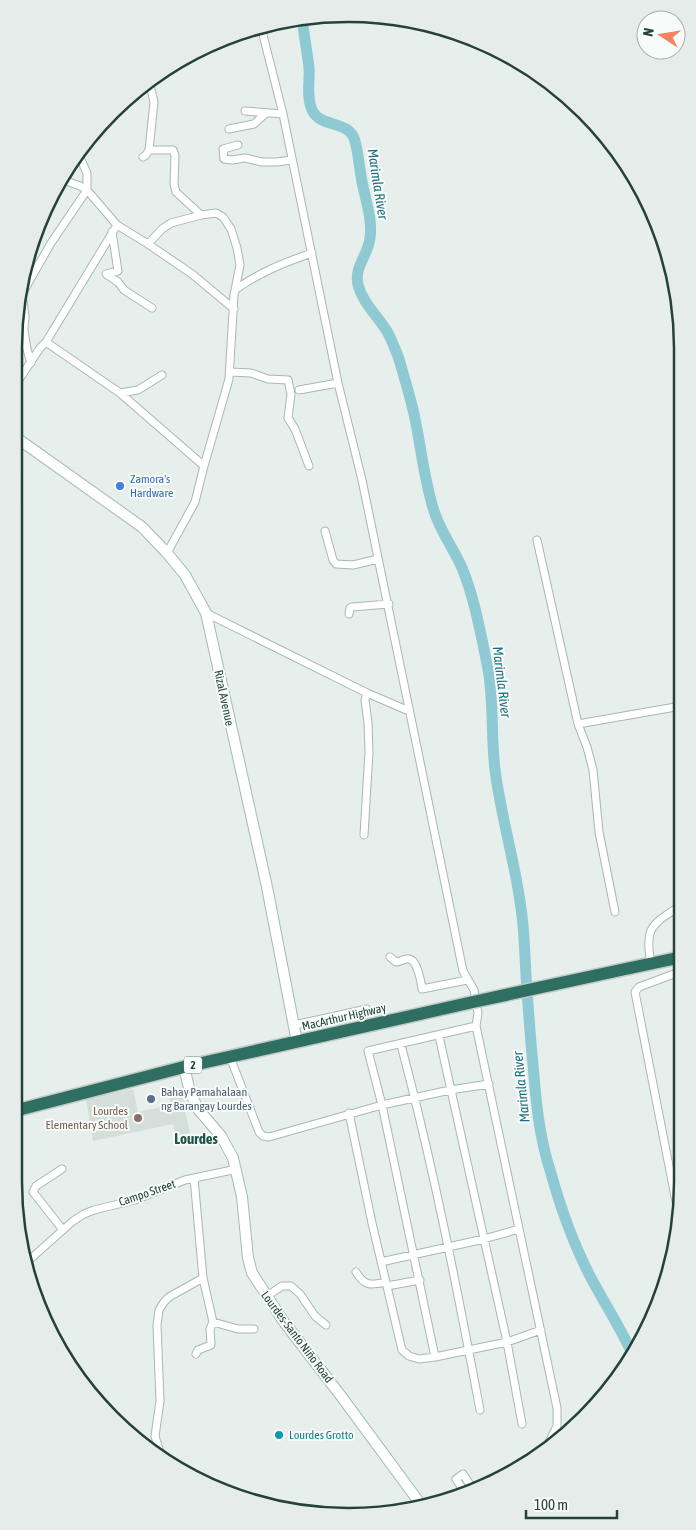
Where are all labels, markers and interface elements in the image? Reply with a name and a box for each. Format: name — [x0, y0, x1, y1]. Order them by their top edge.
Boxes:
north arrow — [636, 10, 686, 60]
text: N — [640, 27, 657, 38]
water label: Marimla River — [364, 147, 392, 221]
place label: Zamora's Hardware — [130, 472, 173, 500]
marker: Zamora's Hardware — [114, 480, 126, 492]
water label: Marimla River — [490, 645, 514, 719]
street label: Rizal Avenue — [211, 669, 237, 727]
street label: MacArthur Highway — [301, 1001, 387, 1033]
water label: Marimla River — [509, 1050, 533, 1123]
road number: 2 — [184, 1056, 202, 1074]
place label: Bahay Pamahalaan ng Barangay Lourdes — [161, 1085, 252, 1113]
marker: Bahay Pamahalaan ng Barangay Lourdes — [145, 1093, 157, 1105]
place label: Lourdes Elementary School — [46, 1104, 129, 1132]
marker: Lourdes Elementary School — [132, 1112, 144, 1124]
district label: Lourdes — [174, 1130, 219, 1147]
street label: Campo Street — [117, 1177, 178, 1209]
street label: Lourdes-Santo Niño Road — [258, 1289, 336, 1385]
place label: Lourdes Grotto — [289, 1428, 354, 1442]
marker: Lourdes Grotto — [273, 1429, 285, 1441]
scale bar — [526, 1488, 617, 1520]
text: 100 m — [534, 1496, 568, 1513]

